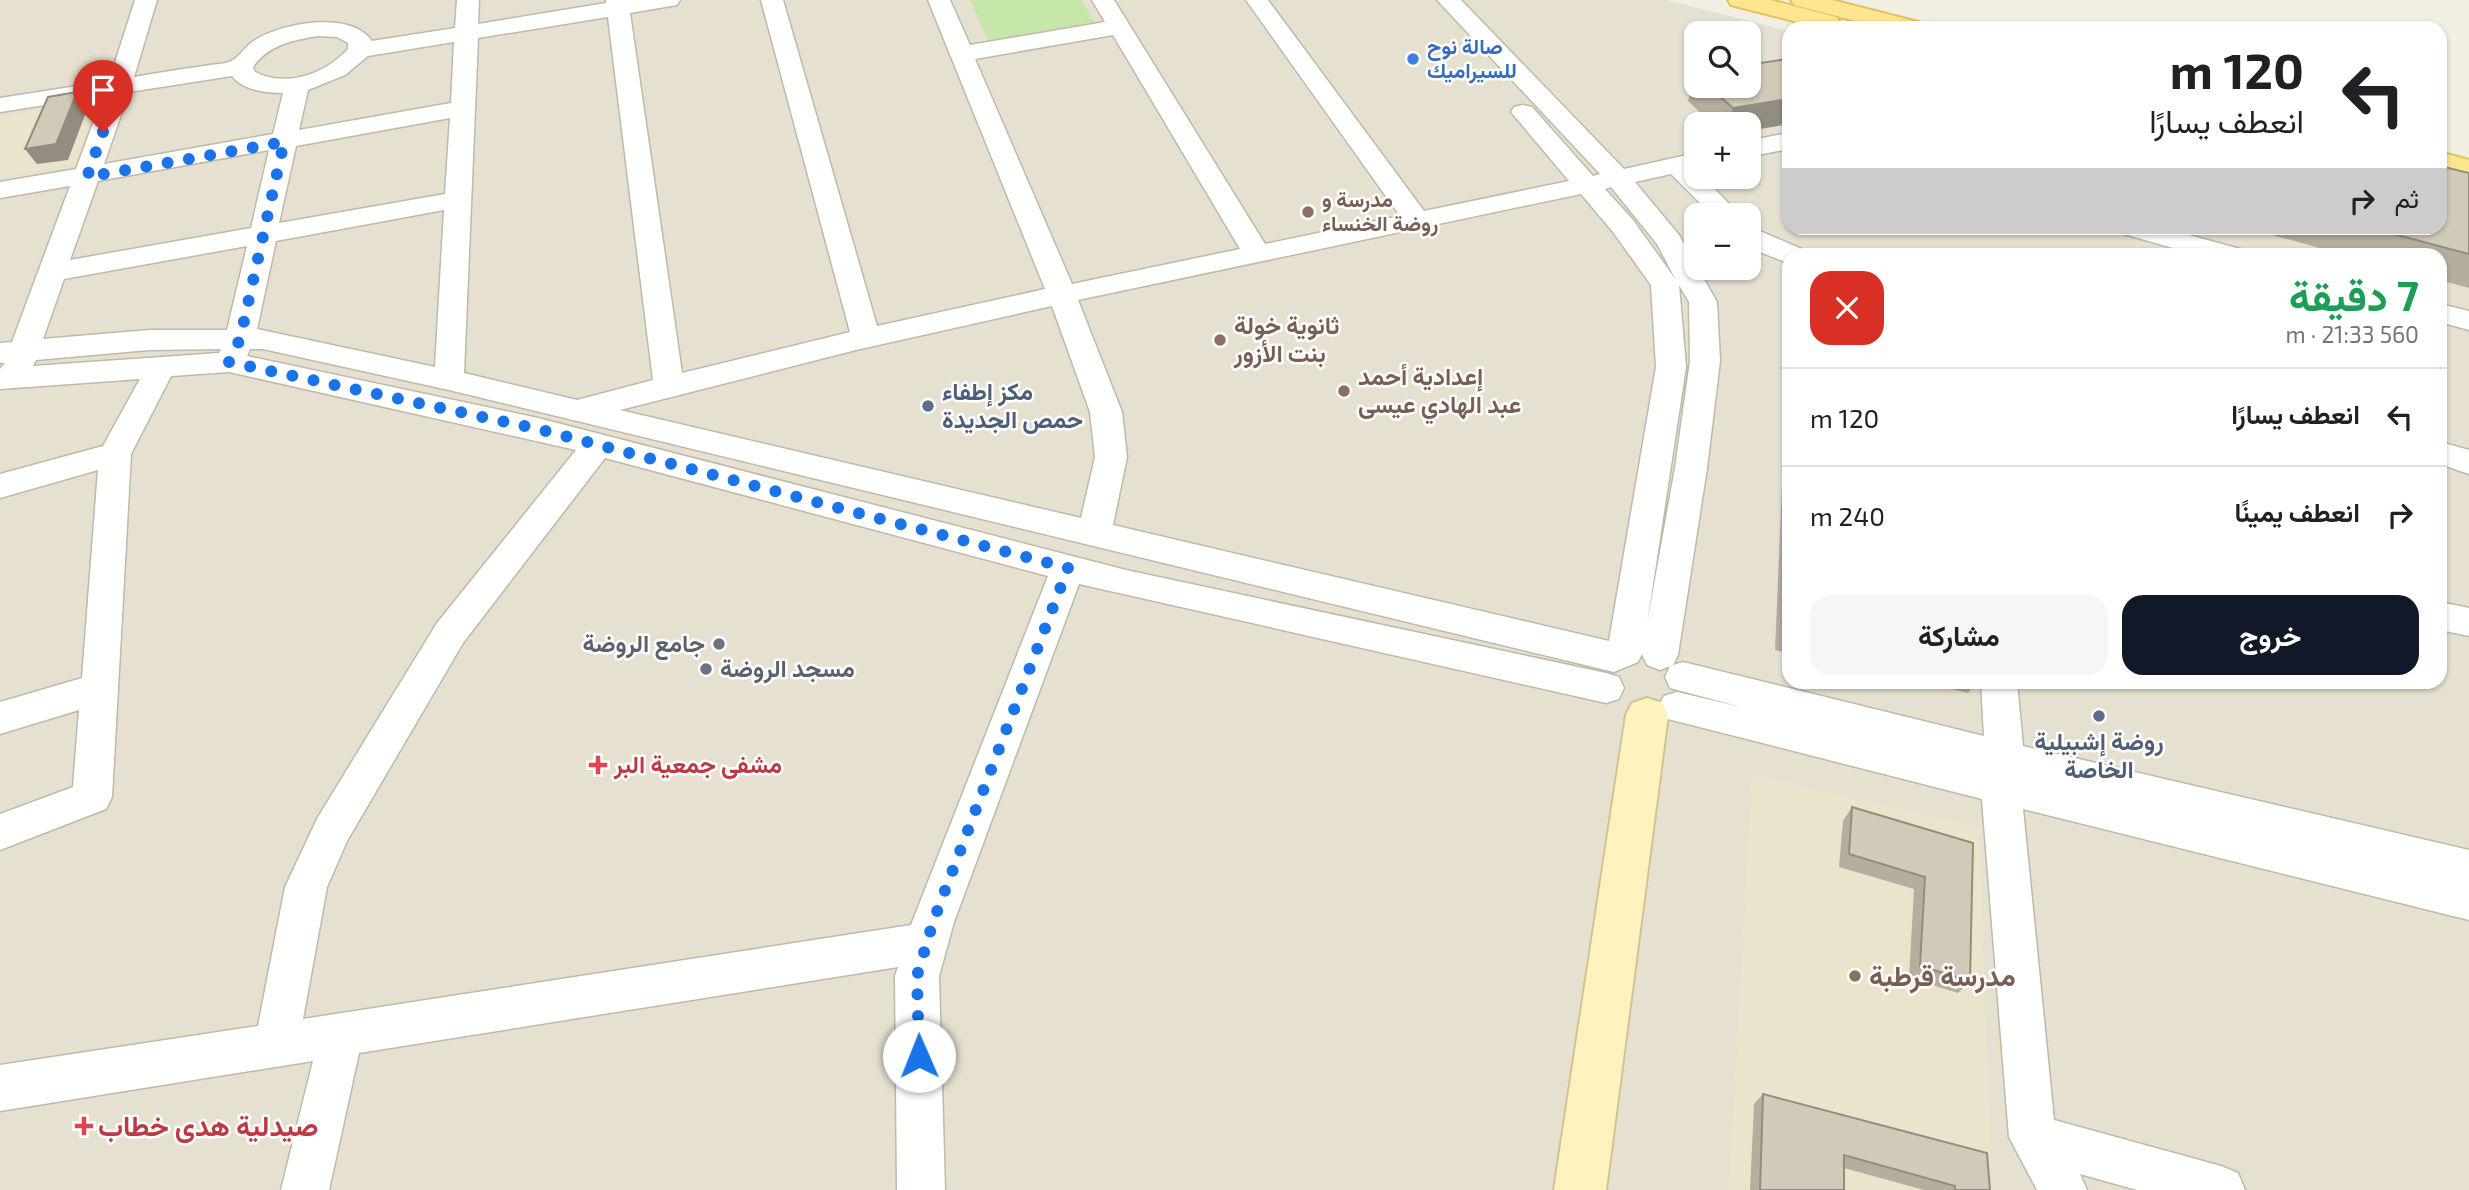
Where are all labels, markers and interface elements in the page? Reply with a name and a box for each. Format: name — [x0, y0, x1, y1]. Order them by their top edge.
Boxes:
map controls — [1684, 21, 1761, 280]
button: search — [1684, 21, 1761, 98]
place label: صالة نوح للسيراميك — [1427, 33, 1517, 84]
text: 120 m — [2170, 40, 2304, 99]
icon: left — [2328, 49, 2419, 140]
marker: صالة نوح للسيراميك — [1405, 51, 1421, 67]
pin — [73, 60, 133, 132]
icon: arrive — [84, 71, 122, 109]
text: انعطف يسارًا — [2149, 101, 2304, 139]
button: + — [1684, 112, 1761, 189]
icon: right — [2343, 182, 2381, 220]
text: ثم — [2395, 182, 2419, 213]
place label: مدرسة و روضة الخنساء — [1322, 186, 1438, 237]
button: − — [1684, 203, 1761, 280]
marker: مدرسة و روضة الخنساء — [1300, 204, 1316, 220]
text: 7 دقيقة — [2289, 269, 2419, 319]
button: close — [1810, 271, 1884, 345]
place label: ثانوية خولة بنت الأزور — [1233, 310, 1340, 369]
text: 560 m · 21:33 — [2286, 320, 2419, 348]
marker: ثانوية خولة بنت الأزور — [1212, 332, 1228, 348]
place label: إعدادية أحمد عبد الهادي عيسى — [1358, 361, 1521, 425]
place label: مكز إطفاء حمص الجديدة — [942, 376, 1083, 434]
marker: إعدادية أحمد عبد الهادي عيسى — [1336, 383, 1352, 399]
marker: مكز إطفاء حمص الجديدة — [920, 398, 936, 414]
text: انعطف يسارًا — [2231, 398, 2360, 429]
icon: left — [2381, 398, 2419, 436]
text: 120 m — [1810, 402, 1879, 433]
text: انعطف يمينًا — [2235, 496, 2360, 527]
icon: right — [2381, 496, 2419, 534]
text: 240 m — [1810, 500, 1885, 531]
button: مشاركة — [1810, 595, 2108, 675]
button: خروج — [2122, 595, 2419, 675]
place label: جامع الروضة — [582, 628, 705, 661]
marker: جامع الروضة — [711, 636, 727, 652]
place label: مسجد الروضة — [720, 653, 855, 684]
marker: مسجد الروضة — [698, 661, 714, 677]
marker: روضة إشبيلية الخاصة — [2091, 708, 2107, 724]
place label: روضة إشبيلية الخاصة — [2034, 726, 2164, 783]
place label: مشفى جمعية البر — [613, 749, 782, 780]
marker: مشفى جمعية البر — [588, 755, 608, 775]
place label: مدرسة قرطبة — [1869, 958, 2016, 994]
marker: مدرسة قرطبة — [1847, 968, 1863, 984]
position arrow — [882, 1019, 956, 1093]
place label: صيدلية هدى خطاب — [98, 1108, 318, 1143]
marker: صيدلية هدى خطاب — [76, 1118, 92, 1134]

